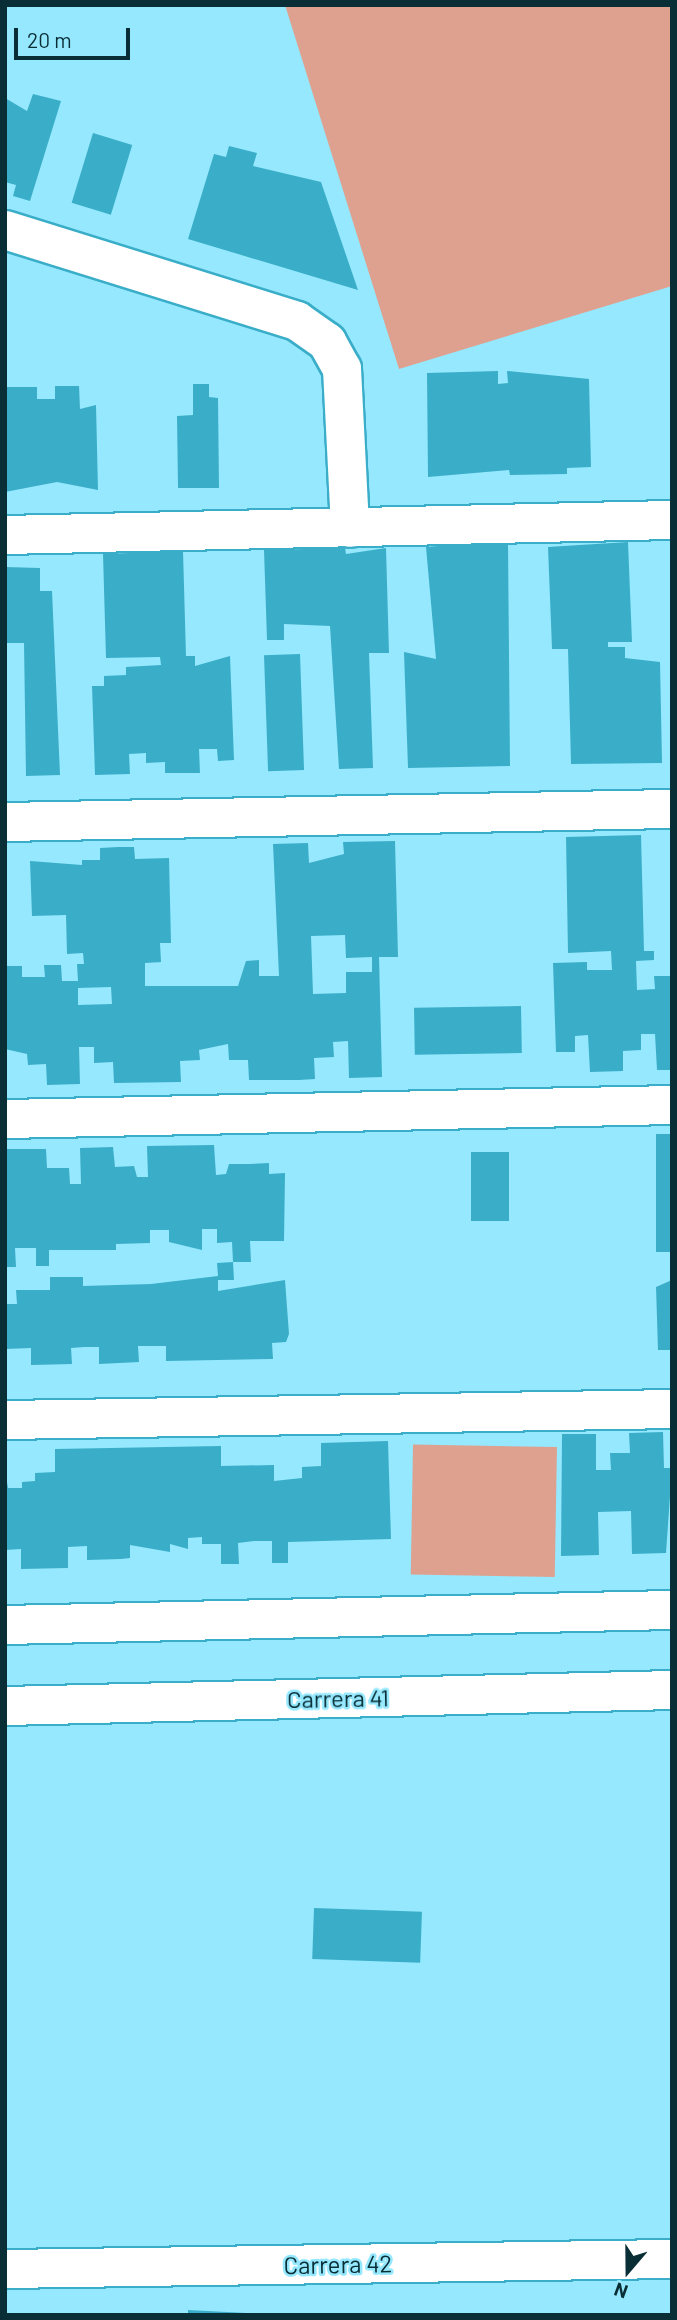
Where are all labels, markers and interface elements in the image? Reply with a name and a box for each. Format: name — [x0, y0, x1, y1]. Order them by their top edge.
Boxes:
scale bar — [18, 14, 133, 58]
text: 20 m — [27, 27, 72, 52]
street label: Carrera 41 — [287, 1683, 389, 1713]
north arrow — [593, 2236, 663, 2306]
street label: Carrera 42 — [283, 2249, 393, 2279]
text: N — [611, 2278, 631, 2304]

